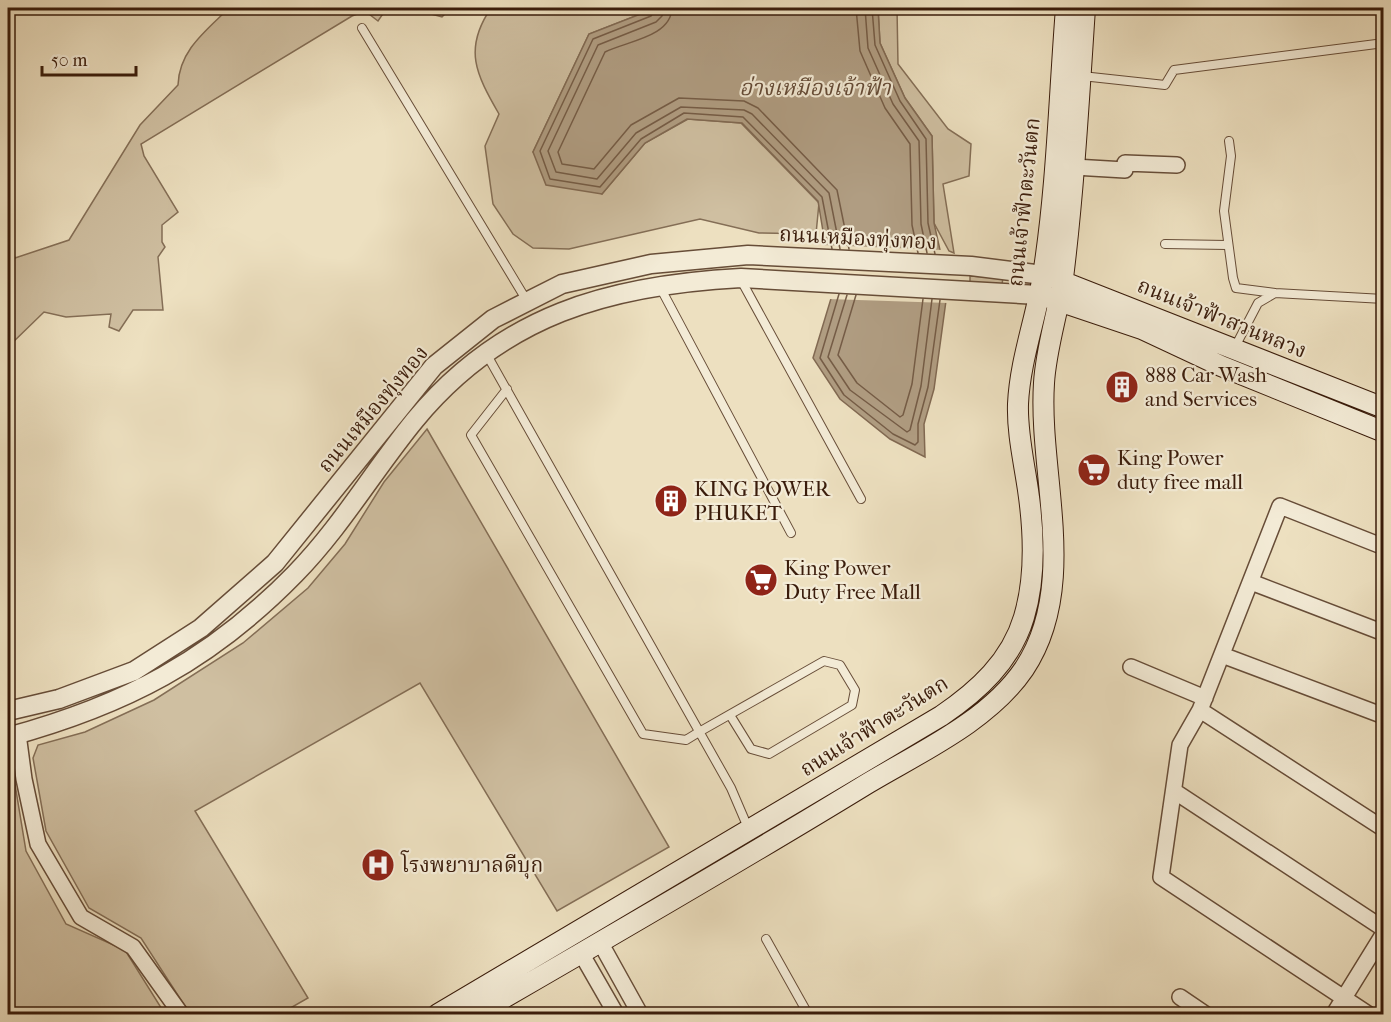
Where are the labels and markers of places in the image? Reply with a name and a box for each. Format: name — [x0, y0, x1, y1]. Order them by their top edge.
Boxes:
place label: 888 Car Wash and Services — [1145, 363, 1267, 411]
building icon: 888 Car Wash and Services — [1104, 369, 1140, 405]
place label: King Power duty free mall — [1117, 446, 1243, 494]
supermarket icon: King Power duty free mall — [1076, 452, 1112, 488]
place label: KING POWER PHUKET — [694, 477, 831, 525]
building icon: KING POWER PHUKET — [653, 483, 689, 519]
place label: King Power Duty Free Mall — [784, 556, 921, 604]
supermarket icon: King Power Duty Free Mall — [743, 562, 779, 598]
hospital icon: โรงพยาบาลดีบุก — [360, 847, 396, 883]
place label: โรงพยาบาลดีบุก — [400, 850, 543, 879]

